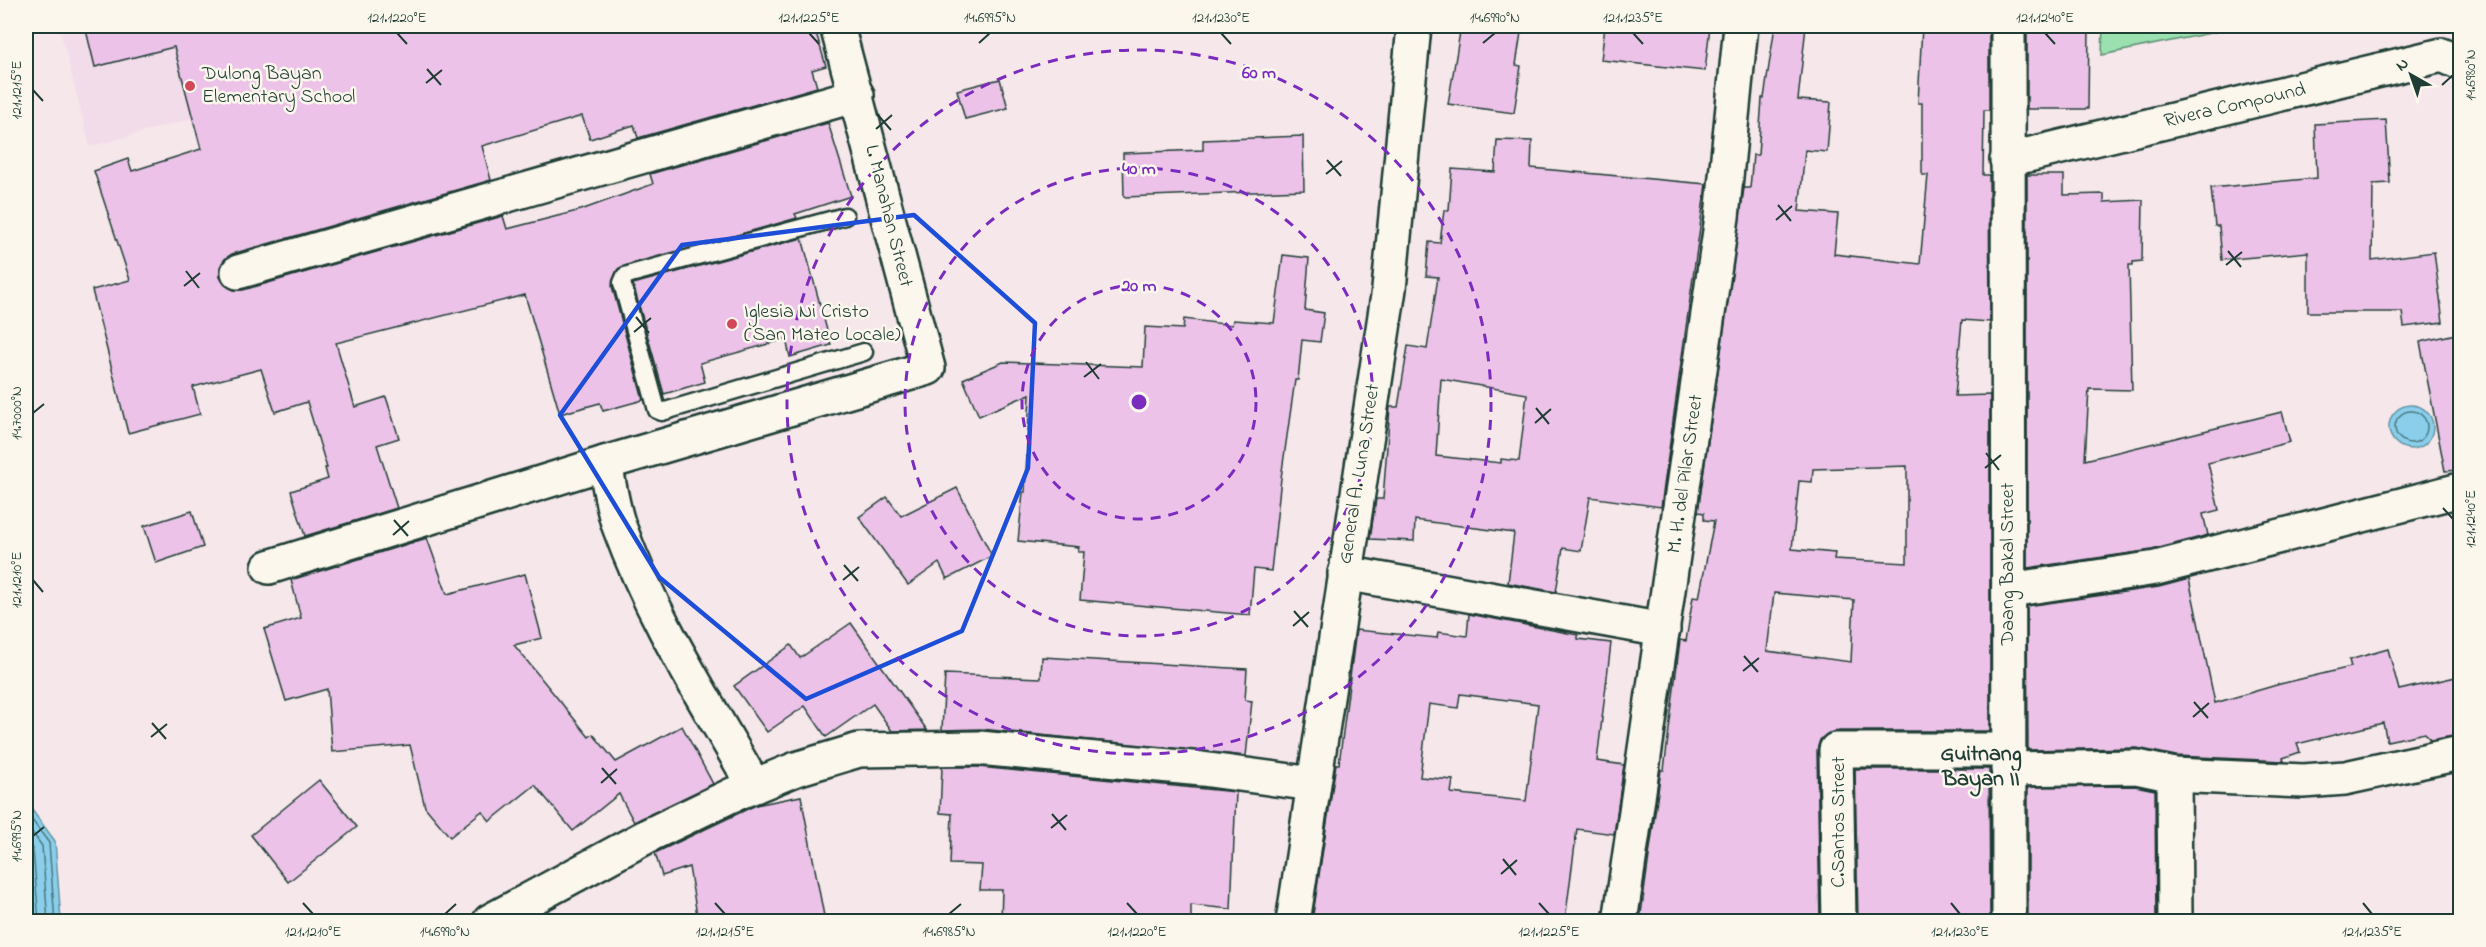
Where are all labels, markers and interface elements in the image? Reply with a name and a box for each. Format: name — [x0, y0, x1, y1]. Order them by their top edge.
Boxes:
text: 121.1220°E — [367, 7, 427, 29]
text: 121.1225°E — [778, 7, 840, 29]
text: 14.6995°N — [964, 7, 1016, 29]
text: 121.1230°E — [1192, 7, 1250, 29]
text: 14.6990°N — [1470, 7, 1520, 29]
text: 121.1235°E — [1603, 7, 1663, 29]
text: 121.1240°E — [2016, 7, 2074, 29]
north arrow — [2381, 45, 2441, 105]
text: 14.6980°N — [2460, 49, 2482, 101]
text: N — [2391, 52, 2415, 78]
place label: Dulong Bayan Elementary School — [201, 60, 355, 112]
text: 121.1215°E — [6, 61, 28, 119]
text: 60 m — [1242, 61, 1276, 87]
street label: Rivera Compound — [2161, 76, 2309, 136]
marker: Dulong Bayan Elementary School — [183, 79, 197, 93]
street label: L. Manahan Street — [856, 142, 920, 290]
text: 40 m — [1122, 157, 1156, 183]
text: 20 m — [1120, 274, 1157, 300]
place label: Iglesia Ni Cristo (San Mateo Locale) — [744, 298, 901, 350]
marker: Iglesia Ni Cristo (San Mateo Locale) — [725, 317, 739, 331]
street label: General A. Luna Street — [1331, 382, 1389, 566]
text: 14.7000°N — [6, 386, 28, 440]
centre of rings — [1129, 392, 1149, 412]
street label: M. H. del Pilar Street — [1660, 392, 1712, 555]
street label: Daang Bakal Street — [1994, 482, 2024, 646]
text: 121.1240°E — [2460, 490, 2482, 548]
text: 121.1210°E — [6, 552, 28, 608]
district label: Guitnang Bayan II — [1940, 739, 2022, 797]
street label: C.Santos Street — [1825, 756, 1854, 888]
text: 14.6995°N — [6, 810, 28, 862]
text: 121.1210°E — [285, 921, 341, 943]
text: 14.6990°N — [420, 921, 470, 943]
text: 121.1215°E — [696, 921, 754, 943]
text: 14.6985°N — [922, 921, 976, 943]
text: 121.1220°E — [1107, 921, 1167, 943]
text: 121.1225°E — [1518, 921, 1580, 943]
text: 121.1230°E — [1931, 921, 1989, 943]
text: 121.1235°E — [2342, 921, 2402, 943]

